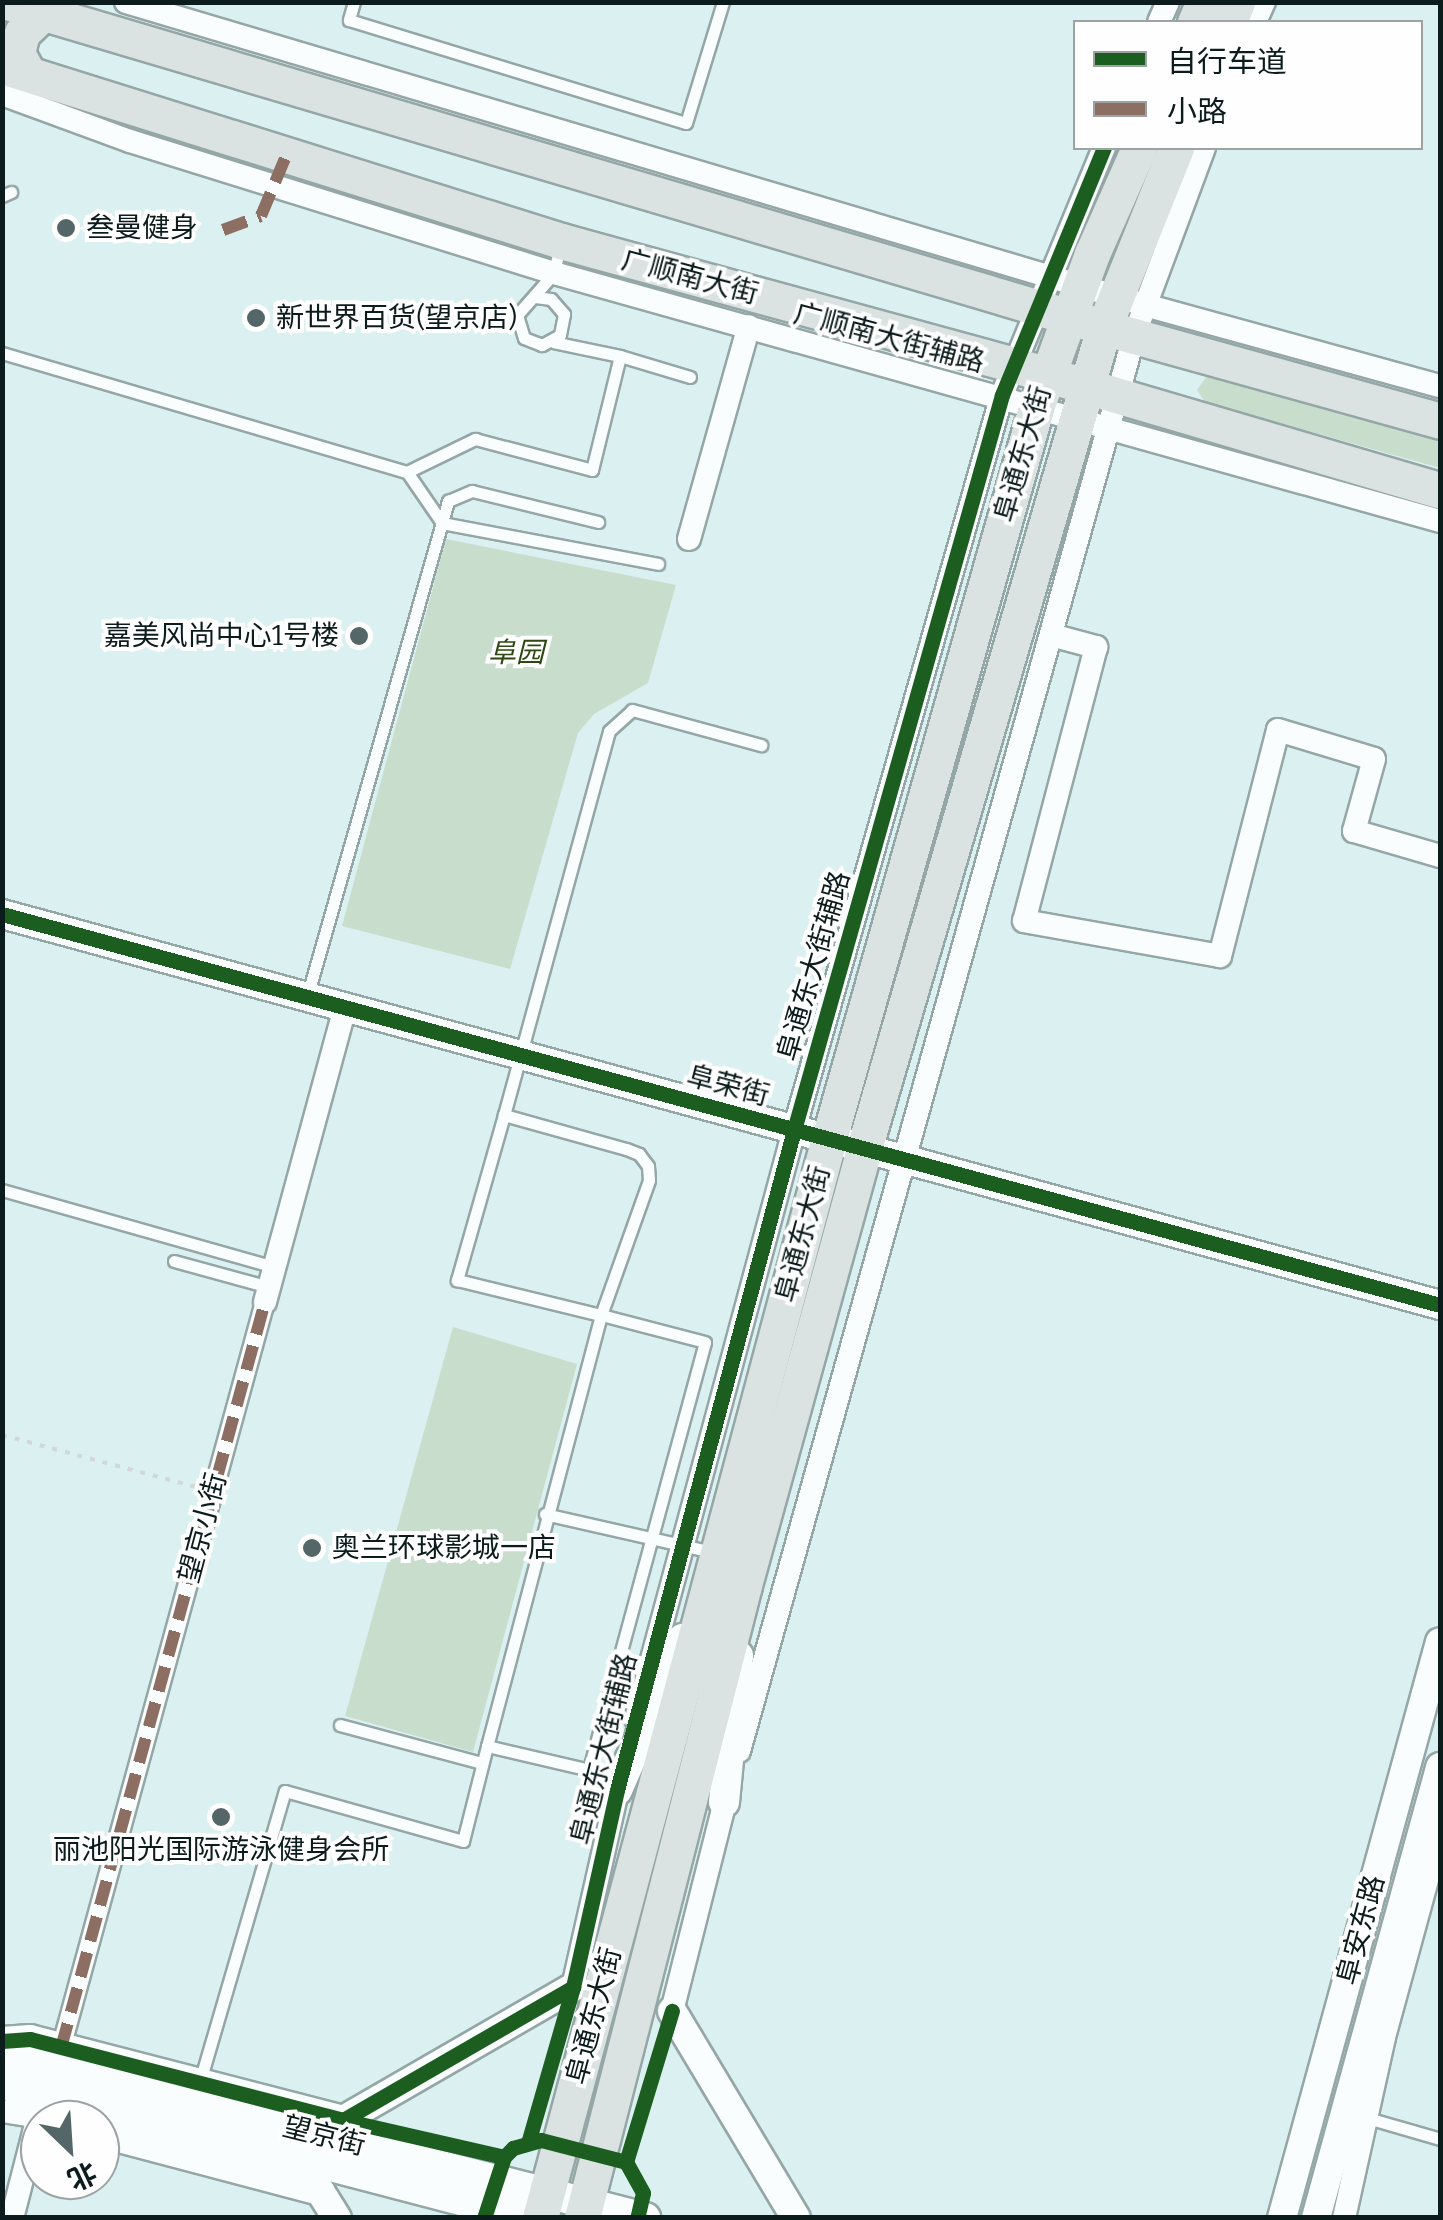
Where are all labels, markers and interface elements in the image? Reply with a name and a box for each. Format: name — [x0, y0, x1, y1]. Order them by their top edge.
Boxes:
legend — [1073, 20, 1423, 150]
text: 自行车道 — [1167, 44, 1287, 80]
text: 小路 — [1167, 94, 1227, 130]
place label: 叁曼健身 — [86, 211, 198, 245]
marker: 叁曼健身 — [55, 217, 77, 239]
street label: 广顺南大街 — [618, 243, 762, 311]
street label: 广顺南大街辅路 — [790, 296, 988, 380]
place label: 新世界百货(望京店) — [276, 301, 517, 335]
marker: 新世界百货(望京店) — [245, 307, 267, 329]
street label: 阜通东大街 — [988, 382, 1058, 526]
place label: 嘉美风尚中心1号楼 — [104, 619, 339, 653]
marker: 嘉美风尚中心1号楼 — [348, 625, 370, 647]
park label: 阜园 — [488, 636, 544, 670]
street label: 阜通东大街辅路 — [771, 867, 857, 1065]
street label: 阜荣街 — [683, 1059, 773, 1113]
street label: 阜通东大街 — [769, 1162, 837, 1306]
street label: 望京小街 — [172, 1470, 234, 1586]
place label: 奥兰环球影城一店 — [332, 1531, 556, 1565]
marker: 奥兰环球影城一店 — [301, 1537, 323, 1559]
street label: 阜通东大街辅路 — [564, 1650, 644, 1848]
marker: 丽池阳光国际游泳健身会所 — [210, 1806, 232, 1828]
place label: 丽池阳光国际游泳健身会所 — [53, 1833, 389, 1867]
street label: 阜安东路 — [1330, 1872, 1392, 1988]
street label: 阜通东大街 — [560, 1944, 628, 2088]
north arrow — [20, 2100, 120, 2200]
street label: 望京街 — [279, 2110, 369, 2162]
text: 北 — [62, 2155, 102, 2197]

